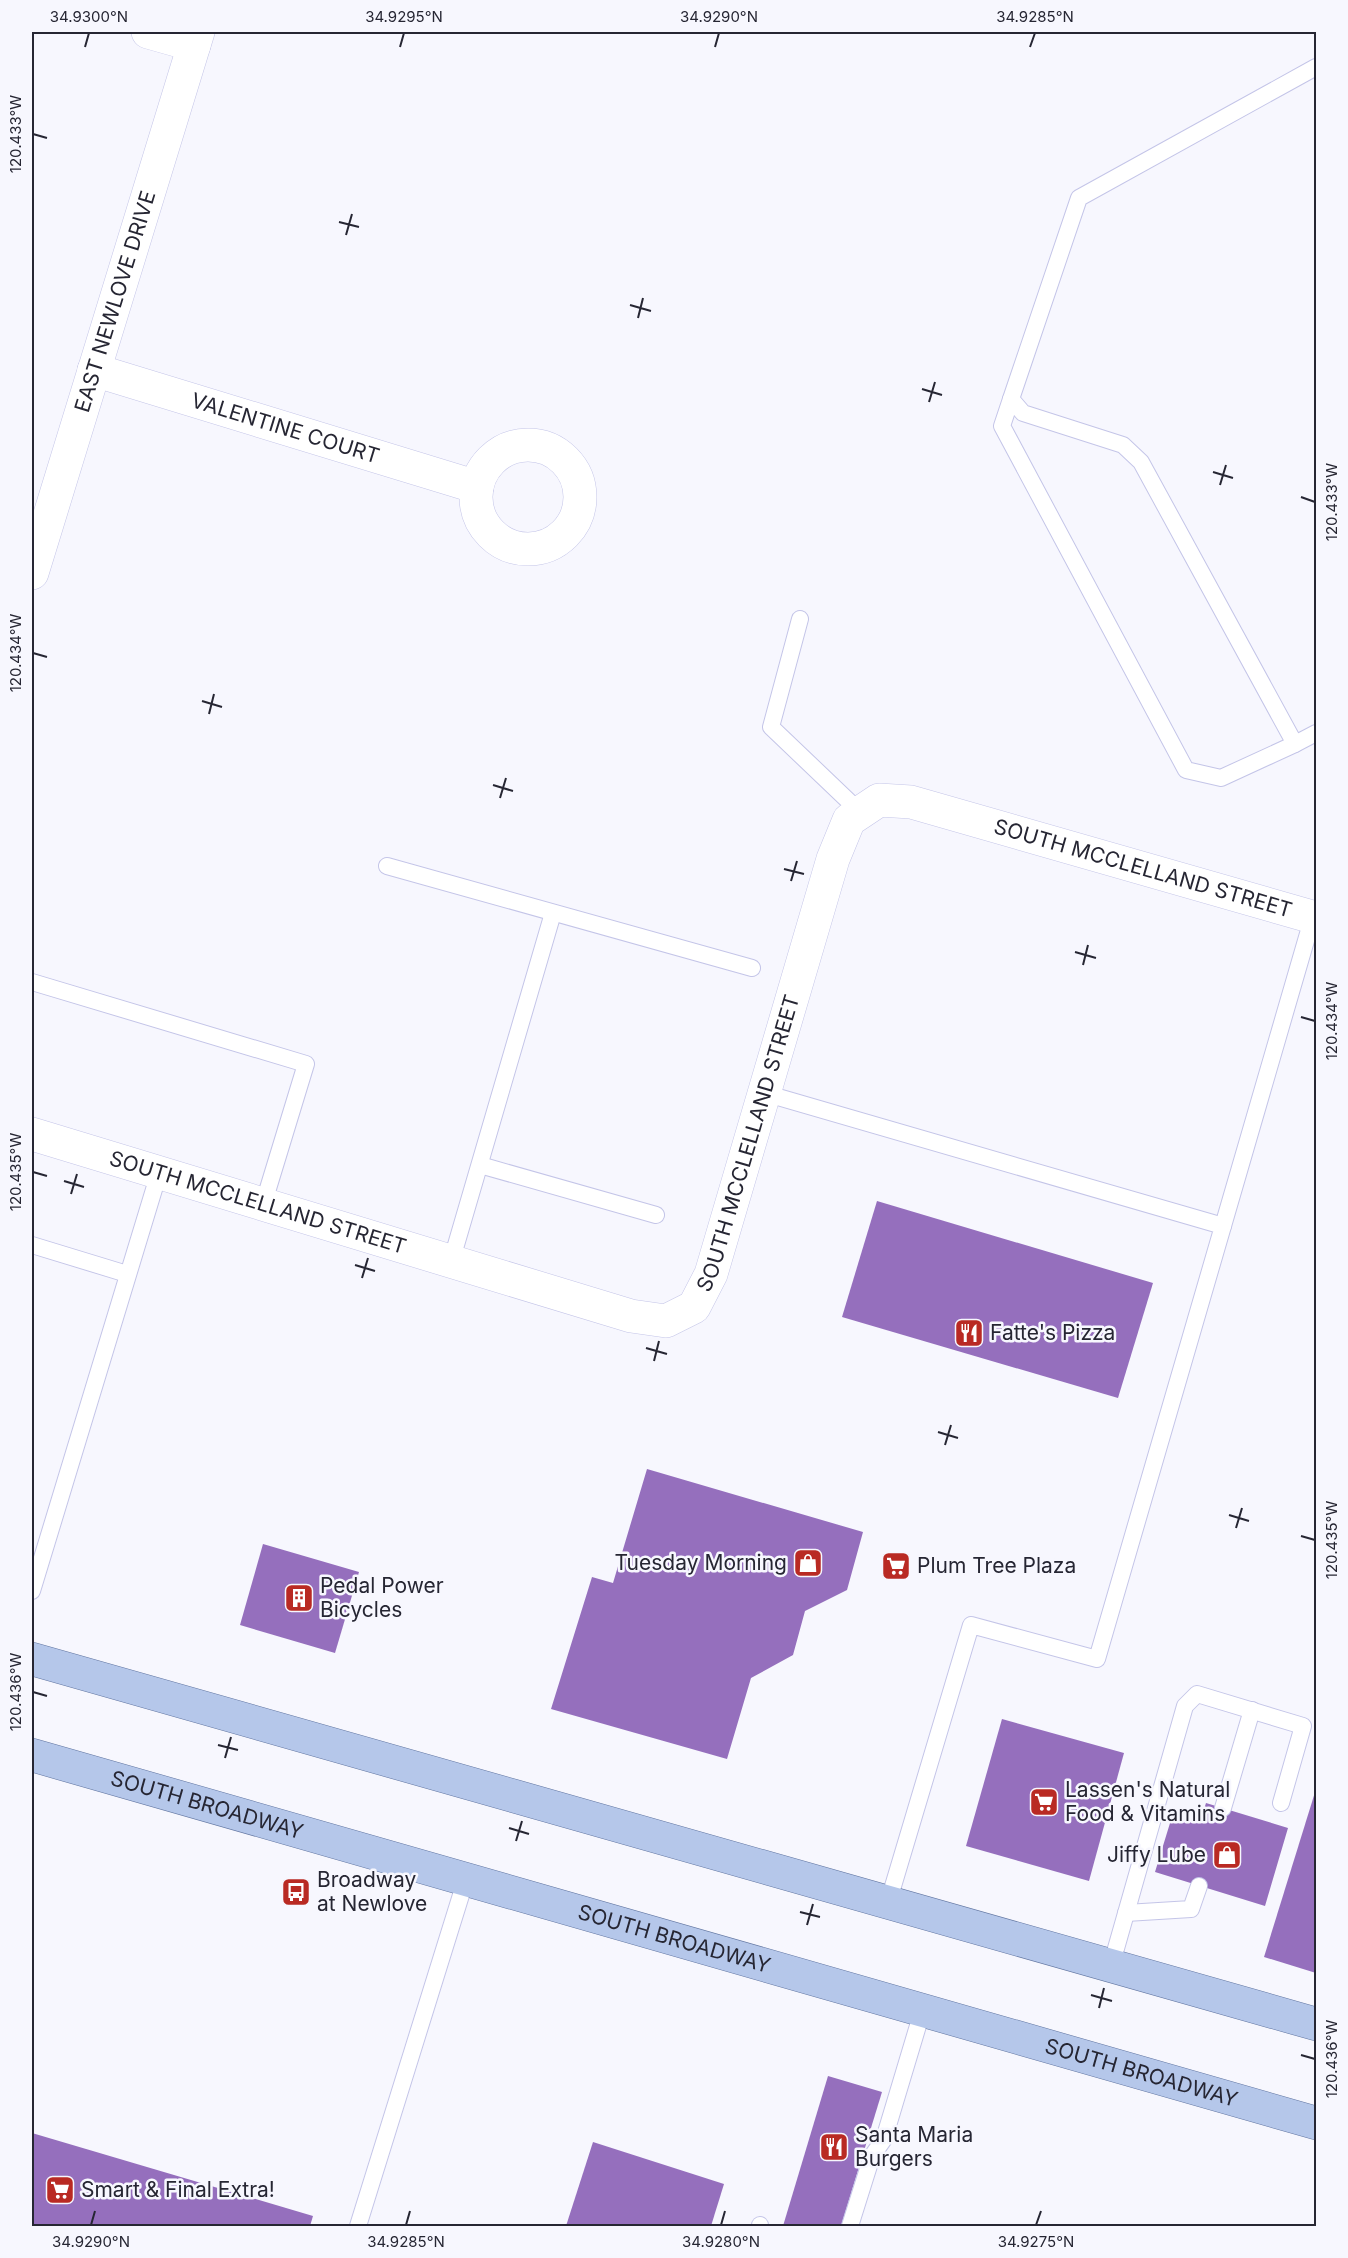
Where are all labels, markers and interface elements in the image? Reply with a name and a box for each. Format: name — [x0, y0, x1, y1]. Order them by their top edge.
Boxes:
text: 34.9300°N — [50, 7, 128, 26]
text: 34.9295°N — [365, 7, 443, 26]
text: 34.9290°N — [680, 7, 758, 26]
text: 34.9285°N — [996, 7, 1074, 26]
text: 120.433°W — [6, 95, 25, 173]
street label: EAST NEWLOVE DRIVE — [69, 188, 161, 415]
street label: VALENTINE COURT — [188, 387, 383, 468]
text: 120.433°W — [1322, 463, 1341, 541]
text: 120.434°W — [6, 613, 25, 692]
street label: SOUTH MCCLELLAND STREET — [991, 813, 1295, 923]
text: 120.434°W — [1322, 981, 1341, 1060]
street label: SOUTH MCCLELLAND STREET — [691, 991, 804, 1296]
text: 120.435°W — [6, 1133, 25, 1211]
street label: SOUTH MCCLELLAND STREET — [107, 1145, 409, 1259]
restaurant icon: Fatte's Pizza — [953, 1317, 985, 1349]
place label: Fatte's Pizza — [990, 1320, 1115, 1345]
text: 120.435°W — [1322, 1501, 1341, 1579]
shop icon: Tuesday Morning — [792, 1547, 824, 1579]
place label: Tuesday Morning — [615, 1550, 787, 1575]
supermarket icon: Plum Tree Plaza — [880, 1550, 912, 1582]
place label: Plum Tree Plaza — [917, 1553, 1076, 1578]
place label: Pedal Power Bicycles — [320, 1573, 444, 1622]
building icon: Pedal Power Bicycles — [283, 1582, 315, 1614]
text: 120.436°W — [6, 1653, 25, 1731]
street label: SOUTH BROADWAY — [108, 1765, 306, 1844]
place label: Lassen's Natural Food & Vitamins — [1065, 1777, 1230, 1826]
supermarket icon: Lassen's Natural Food & Vitamins — [1028, 1786, 1060, 1818]
shop icon: Jiffy Lube — [1211, 1839, 1243, 1871]
place label: Jiffy Lube — [1107, 1842, 1206, 1867]
place label: Broadway at Newlove — [317, 1867, 427, 1916]
bus stop icon: Broadway at Newlove — [280, 1876, 312, 1908]
street label: SOUTH BROADWAY — [575, 1899, 774, 1978]
text: 120.436°W — [1322, 2020, 1341, 2098]
street label: SOUTH BROADWAY — [1042, 2033, 1241, 2112]
place label: Santa Maria Burgers — [855, 2122, 973, 2171]
restaurant icon: Santa Maria Burgers — [818, 2131, 850, 2163]
supermarket icon: Smart & Final Extra! — [44, 2174, 76, 2206]
place label: Smart & Final Extra! — [81, 2177, 275, 2202]
text: 34.9290°N — [52, 2232, 130, 2251]
text: 34.9285°N — [367, 2232, 445, 2251]
text: 34.9280°N — [682, 2232, 760, 2251]
text: 34.9275°N — [998, 2232, 1074, 2251]

